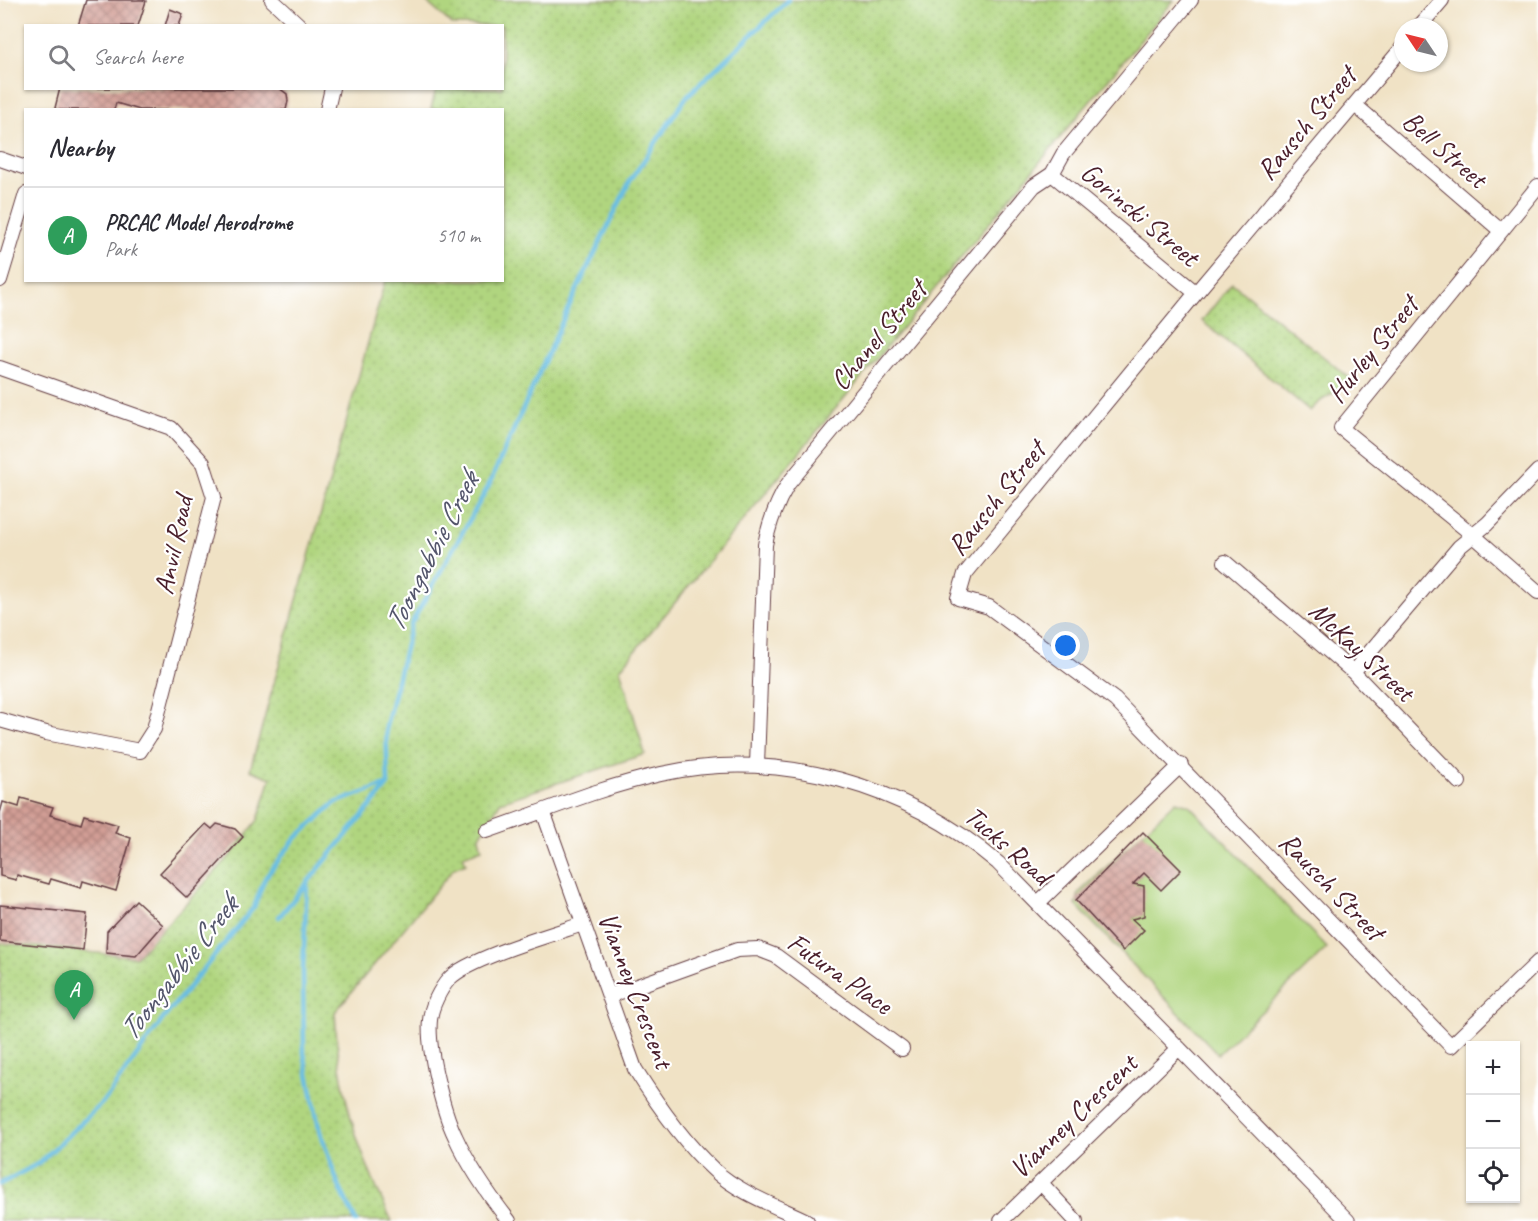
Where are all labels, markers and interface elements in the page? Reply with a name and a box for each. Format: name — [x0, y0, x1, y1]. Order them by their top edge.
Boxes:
north arrow — [1394, 18, 1448, 72]
search box — [24, 24, 504, 90]
icon: search — [45, 41, 78, 74]
text: Search here — [93, 43, 183, 71]
street label: Rausch Street — [1248, 56, 1366, 187]
street label: Bell Street — [1396, 103, 1497, 197]
text: Nearby — [48, 131, 113, 164]
street label: Gorinski Street — [1074, 154, 1208, 275]
text: PRCAC Model Aerodrome — [105, 209, 292, 237]
text: A — [62, 223, 73, 248]
text: 510 m — [437, 223, 480, 248]
text: Park — [105, 237, 137, 262]
street label: Chanel Street — [822, 270, 936, 397]
street label: Hurley Street — [1318, 286, 1428, 410]
street label: Rausch Street — [939, 431, 1055, 562]
water label: Toongabbie Creek — [375, 461, 490, 638]
street label: Anvil Road — [146, 489, 201, 597]
street label: McKay Street — [1302, 593, 1424, 711]
your location — [1051, 631, 1080, 660]
street label: Tucks Road — [957, 798, 1062, 895]
street label: Rausch Street — [1272, 824, 1395, 950]
water label: Toongabbie Creek — [110, 883, 250, 1048]
street label: Vianney Crescent — [590, 907, 683, 1075]
street label: Futura Place — [781, 924, 901, 1023]
pin: A — [54, 970, 94, 1020]
map controls — [1466, 1041, 1520, 1203]
button: + — [1466, 1041, 1520, 1095]
street label: Vianney Crescent — [1002, 1044, 1146, 1186]
button: − — [1466, 1095, 1520, 1149]
button: locate — [1466, 1149, 1520, 1203]

